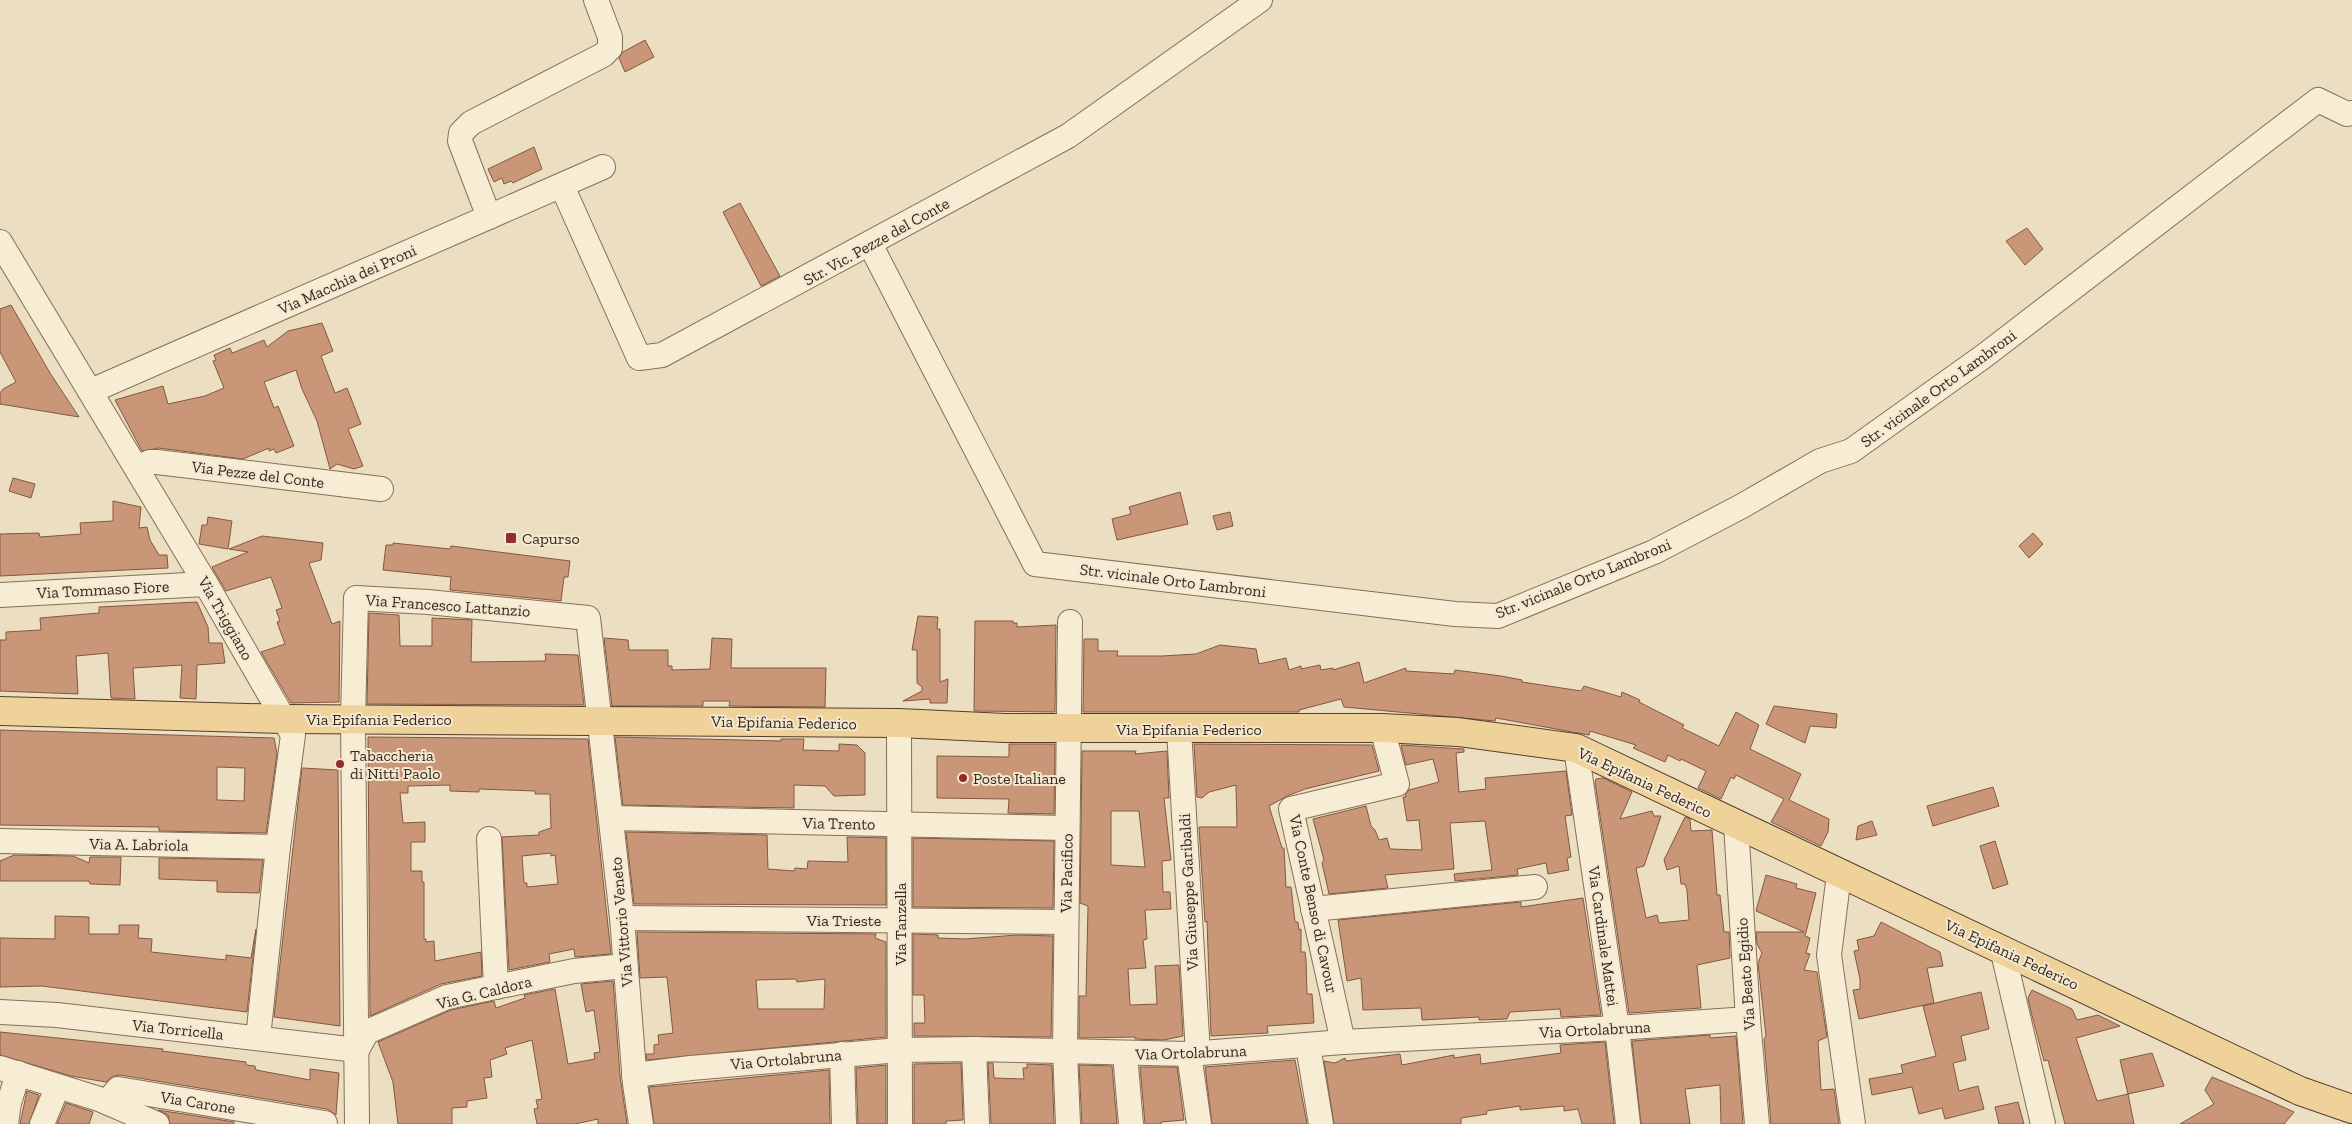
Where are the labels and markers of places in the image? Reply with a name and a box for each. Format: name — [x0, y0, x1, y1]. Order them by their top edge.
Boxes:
place label: Capurso — [522, 529, 580, 548]
marker: Capurso — [504, 531, 518, 545]
place label: Tabaccheria di Nitti Paolo — [350, 746, 440, 783]
marker: Tabaccheria di Nitti Paolo — [334, 758, 346, 770]
place label: Poste Italiane — [973, 769, 1066, 788]
marker: Poste Italiane — [957, 772, 969, 784]

